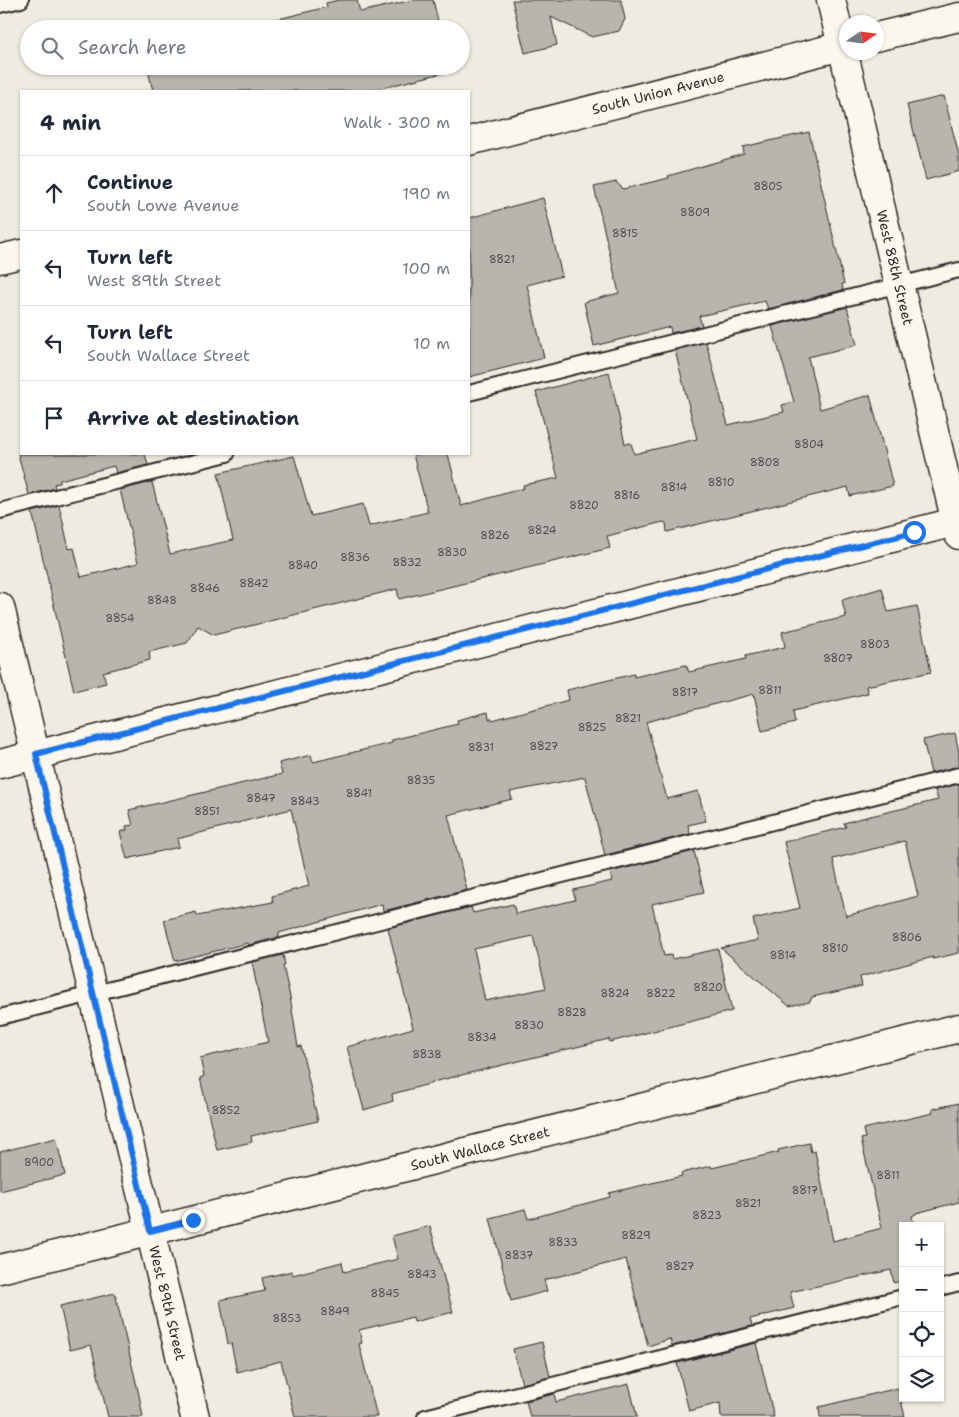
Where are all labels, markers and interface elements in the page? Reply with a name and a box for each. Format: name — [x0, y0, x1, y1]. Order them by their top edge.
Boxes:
north arrow — [839, 15, 884, 60]
search box — [20, 20, 470, 75]
icon: search — [38, 34, 66, 62]
text: Search here — [78, 35, 187, 60]
street label: South Union Avenue — [590, 67, 726, 118]
text: 4 min — [40, 109, 101, 137]
text: Walk · 300 m — [343, 112, 450, 133]
text: Continue — [87, 170, 173, 195]
icon: ahead — [40, 179, 68, 207]
house number: 8805 — [753, 179, 783, 194]
text: 190 m — [403, 183, 450, 204]
text: South Lowe Avenue — [87, 195, 239, 216]
house number: 8809 — [680, 205, 710, 220]
street label: West 88th Street — [873, 208, 917, 327]
house number: 8815 — [612, 226, 638, 241]
text: Turn left — [87, 245, 173, 270]
house number: 8821 — [489, 252, 515, 267]
icon: left — [40, 254, 68, 282]
text: 100 m — [402, 258, 450, 279]
text: West 89th Street — [87, 270, 221, 291]
text: Turn left — [87, 320, 173, 345]
icon: left — [40, 329, 68, 357]
text: 10 m — [413, 333, 450, 354]
text: South Wallace Street — [87, 345, 250, 366]
icon: arrive — [40, 404, 68, 432]
text: Arrive at destination — [87, 406, 299, 431]
house number: 8804 — [794, 437, 824, 452]
house number: 8808 — [750, 455, 780, 470]
house number: 8810 — [708, 475, 734, 490]
house number: 8814 — [661, 480, 688, 495]
house number: 8816 — [614, 488, 640, 503]
house number: 8820 — [569, 498, 599, 513]
route start — [903, 521, 926, 544]
house number: 8824 — [527, 523, 557, 538]
house number: 8826 — [480, 528, 510, 543]
house number: 8830 — [437, 545, 467, 560]
house number: 8836 — [340, 550, 370, 565]
house number: 8832 — [392, 555, 422, 570]
house number: 8840 — [288, 558, 318, 573]
house number: 8842 — [239, 576, 269, 591]
house number: 8846 — [190, 581, 220, 596]
house number: 8848 — [147, 593, 177, 608]
house number: 8854 — [105, 611, 135, 626]
house number: 8803 — [860, 637, 890, 652]
house number: 8807 — [823, 651, 853, 666]
house number: 8811 — [758, 683, 782, 698]
house number: 8817 — [672, 685, 699, 700]
house number: 8821 — [615, 711, 641, 726]
house number: 8825 — [578, 720, 607, 735]
house number: 8827 — [529, 739, 559, 754]
house number: 8831 — [468, 740, 494, 755]
house number: 8835 — [407, 773, 436, 788]
house number: 8841 — [346, 786, 372, 801]
house number: 8847 — [246, 791, 276, 806]
house number: 8843 — [290, 794, 320, 809]
house number: 8851 — [194, 804, 220, 819]
house number: 8806 — [892, 930, 922, 945]
house number: 8810 — [822, 941, 848, 956]
house number: 8814 — [770, 948, 797, 963]
house number: 8820 — [693, 980, 723, 995]
house number: 8824 — [600, 986, 630, 1001]
house number: 8822 — [646, 986, 676, 1001]
house number: 8828 — [557, 1005, 587, 1020]
house number: 8830 — [514, 1018, 544, 1033]
house number: 8834 — [467, 1030, 497, 1045]
house number: 8838 — [412, 1047, 442, 1062]
house number: 8852 — [212, 1103, 240, 1118]
street label: South Wallace Street — [409, 1122, 552, 1174]
house number: 8900 — [24, 1155, 54, 1170]
house number: 8811 — [876, 1168, 900, 1183]
house number: 8817 — [792, 1183, 819, 1198]
house number: 8821 — [735, 1196, 761, 1211]
house number: 8823 — [692, 1208, 722, 1223]
route end — [182, 1209, 205, 1232]
map controls — [899, 1222, 944, 1402]
button: + — [899, 1222, 944, 1267]
house number: 8829 — [621, 1228, 651, 1243]
house number: 8833 — [548, 1235, 578, 1250]
street label: West 89th Street — [145, 1244, 190, 1362]
house number: 8837 — [505, 1248, 534, 1263]
house number: 8827 — [665, 1259, 695, 1274]
house number: 8843 — [407, 1267, 437, 1282]
button: − — [899, 1267, 944, 1312]
house number: 8845 — [371, 1286, 400, 1301]
house number: 8849 — [320, 1304, 350, 1319]
house number: 8853 — [273, 1311, 301, 1326]
button: locate — [899, 1312, 944, 1357]
button: layers — [899, 1357, 944, 1402]

